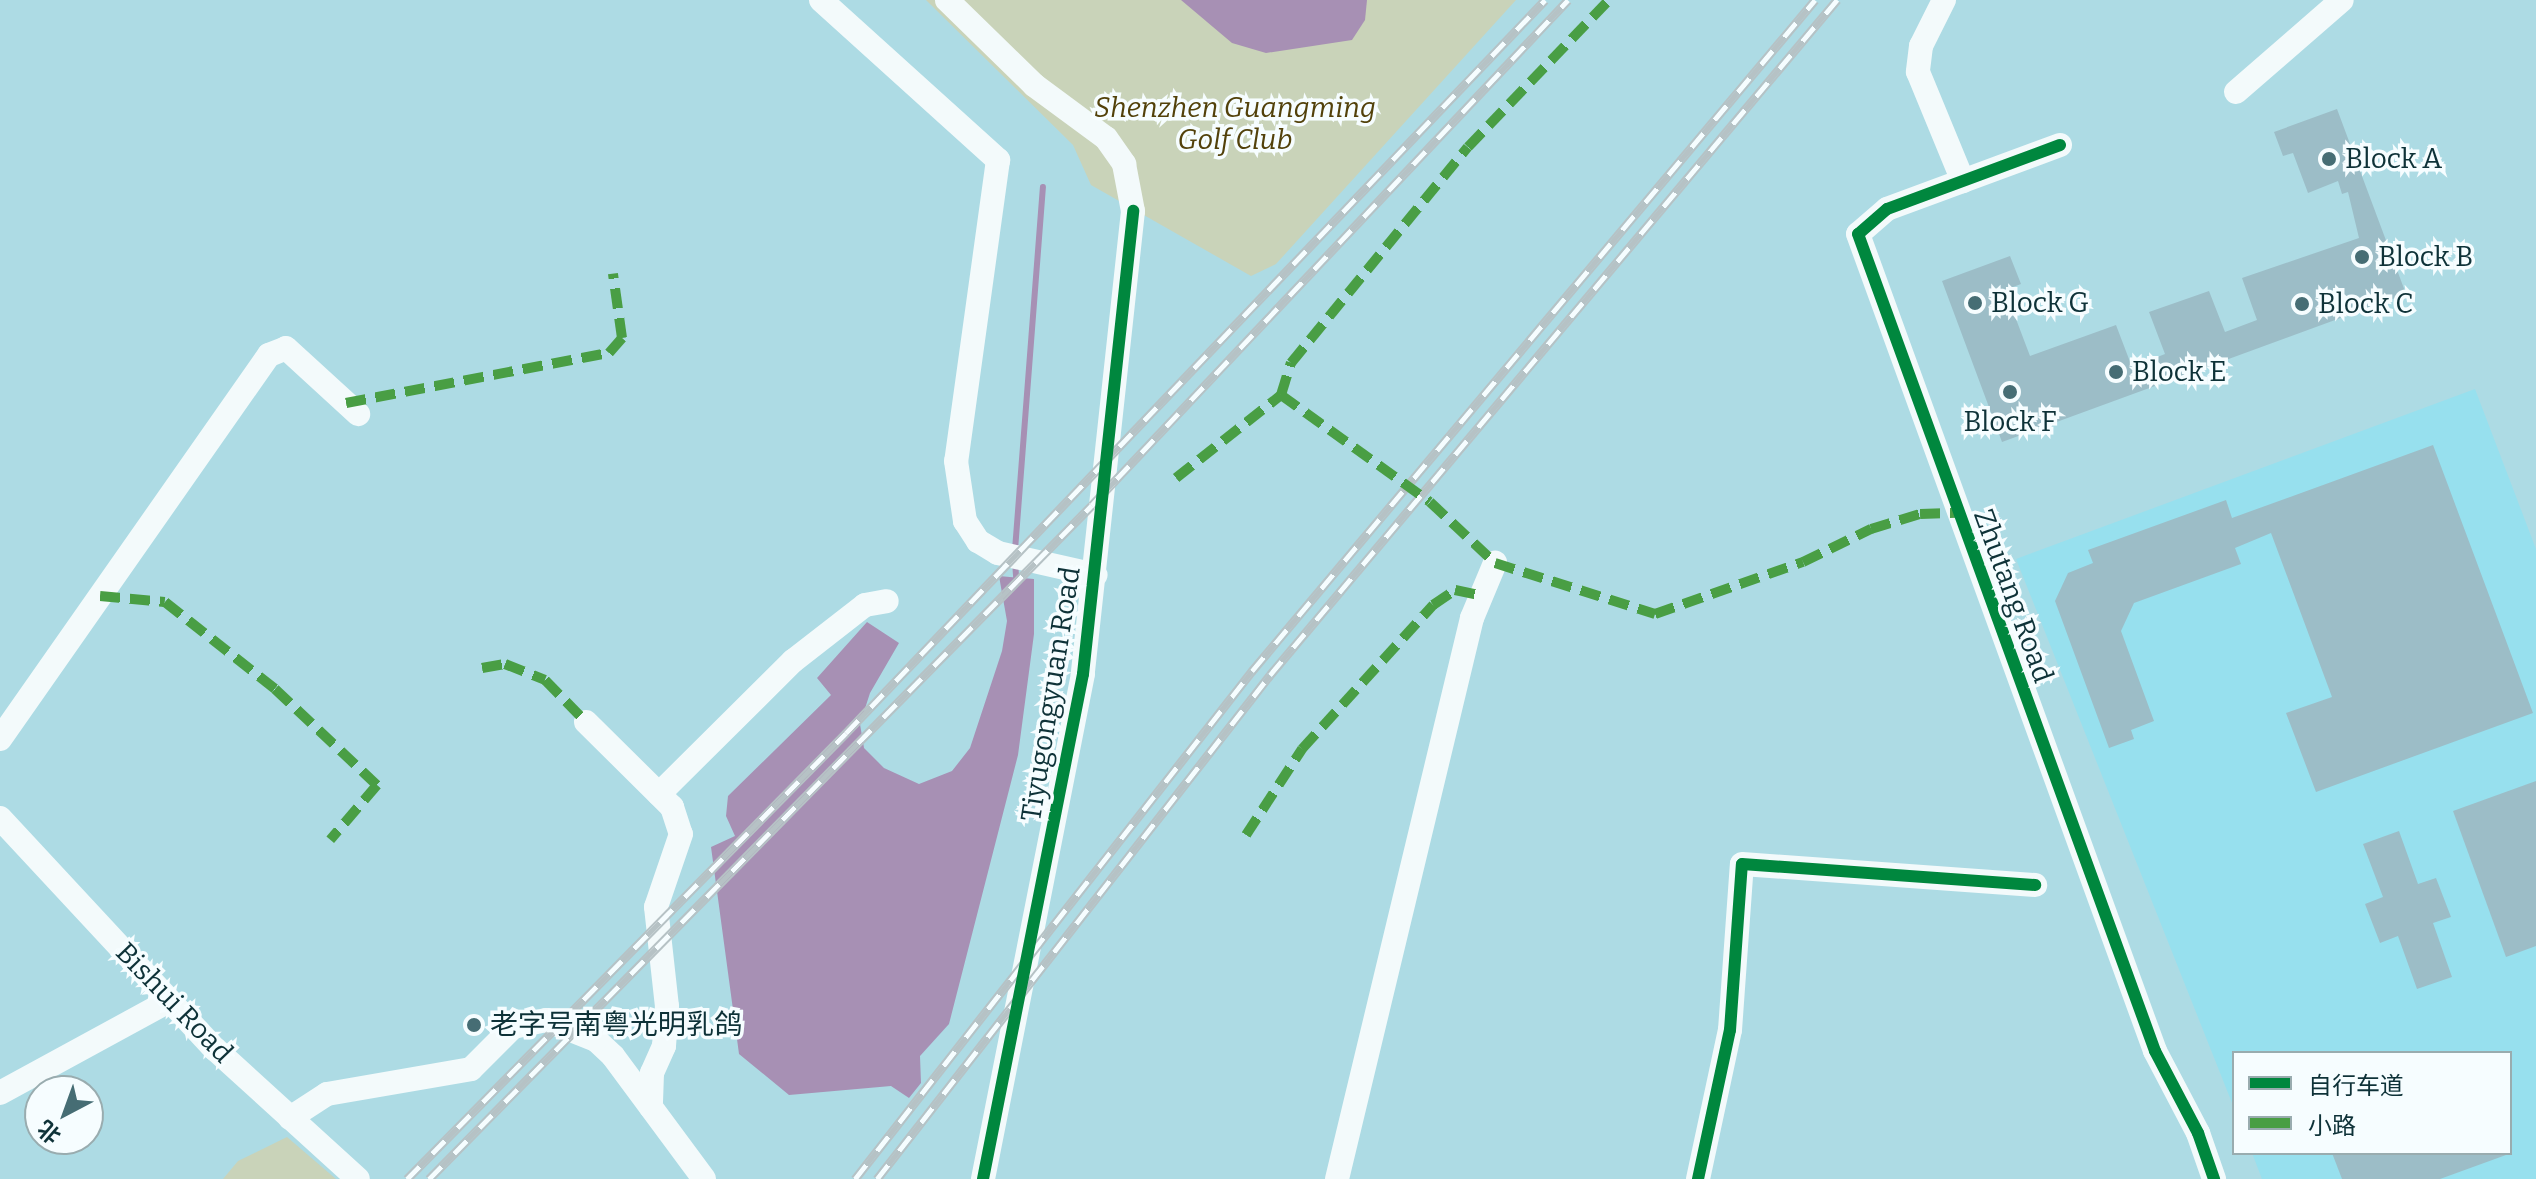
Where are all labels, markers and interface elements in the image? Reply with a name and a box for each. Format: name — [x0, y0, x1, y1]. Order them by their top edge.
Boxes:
park label: Shenzhen Guangming Golf Club — [1094, 91, 1376, 157]
place label: Block A — [2345, 142, 2442, 176]
marker: Block A — [2320, 150, 2338, 168]
place label: Block B — [2378, 240, 2473, 274]
marker: Block B — [2353, 248, 2371, 266]
place label: Block G — [1991, 286, 2089, 320]
place label: Block C — [2318, 287, 2413, 321]
marker: Block G — [1966, 294, 1984, 312]
marker: Block C — [2293, 295, 2311, 313]
place label: Block E — [2132, 355, 2227, 389]
marker: Block E — [2107, 363, 2125, 381]
marker: Block F — [2001, 383, 2019, 401]
place label: Block F — [1964, 405, 2056, 439]
street label: Zhutang Road — [1966, 505, 2060, 687]
street label: Tiyugongyuan Road — [1014, 564, 1088, 824]
street label: Bishui Road — [109, 936, 239, 1070]
place label: 老字号南粤光明乳鸽 — [490, 1008, 742, 1042]
marker: 老字号南粤光明乳鸽 — [465, 1016, 483, 1034]
legend — [2232, 1051, 2512, 1155]
text: 自行车道 — [2308, 1072, 2404, 1100]
north arrow — [24, 1075, 104, 1155]
text: 小路 — [2308, 1112, 2356, 1140]
text: 北 — [32, 1115, 66, 1149]

